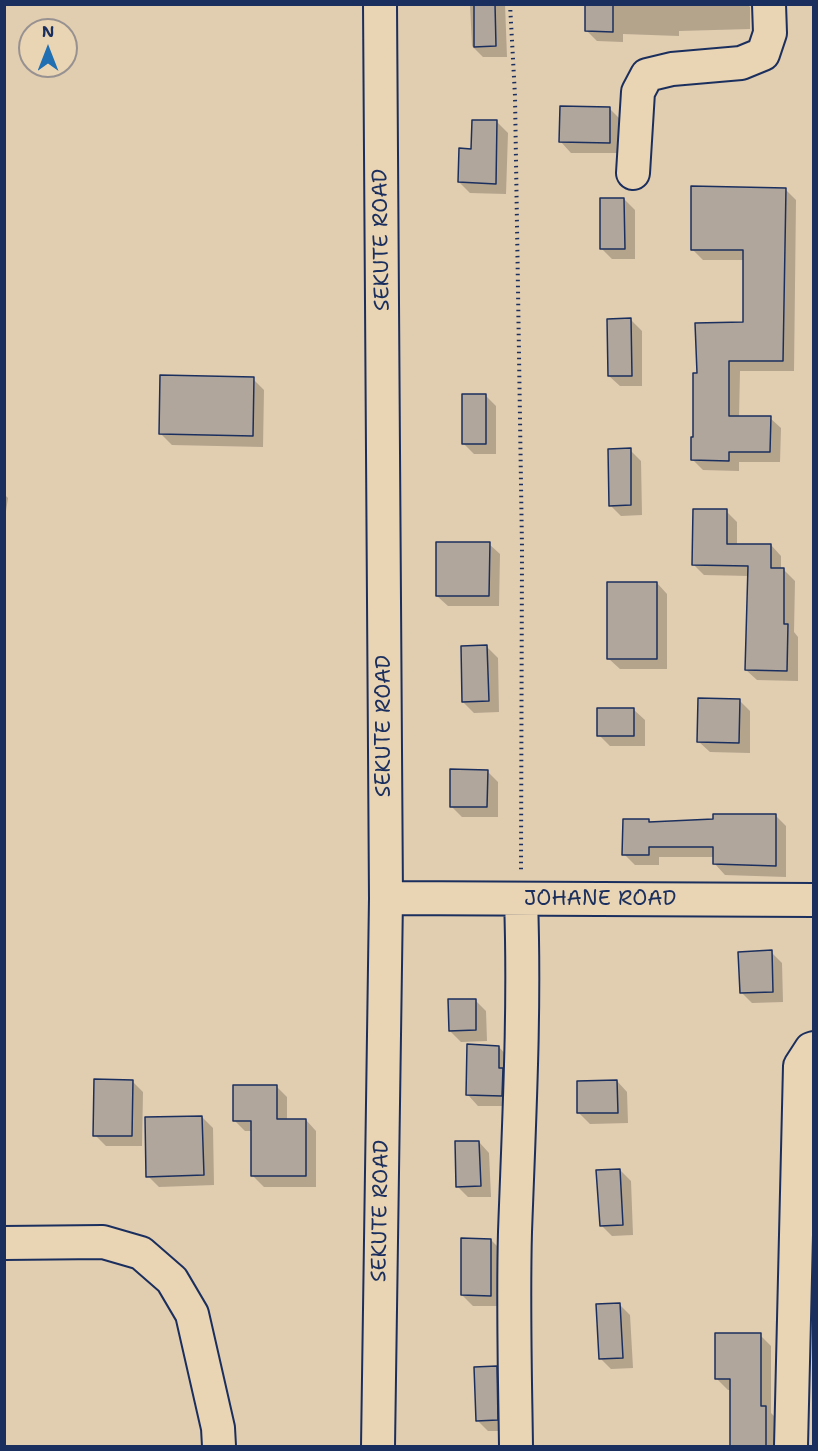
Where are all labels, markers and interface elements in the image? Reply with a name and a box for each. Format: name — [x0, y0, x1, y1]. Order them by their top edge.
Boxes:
north arrow — [18, 18, 78, 78]
text: N — [42, 21, 54, 42]
street label: SEKUTE ROAD — [368, 169, 396, 311]
street label: SEKUTE ROAD — [372, 655, 398, 797]
street label: JOHANE ROAD — [524, 887, 676, 913]
street label: SEKUTE ROAD — [367, 1140, 395, 1282]

